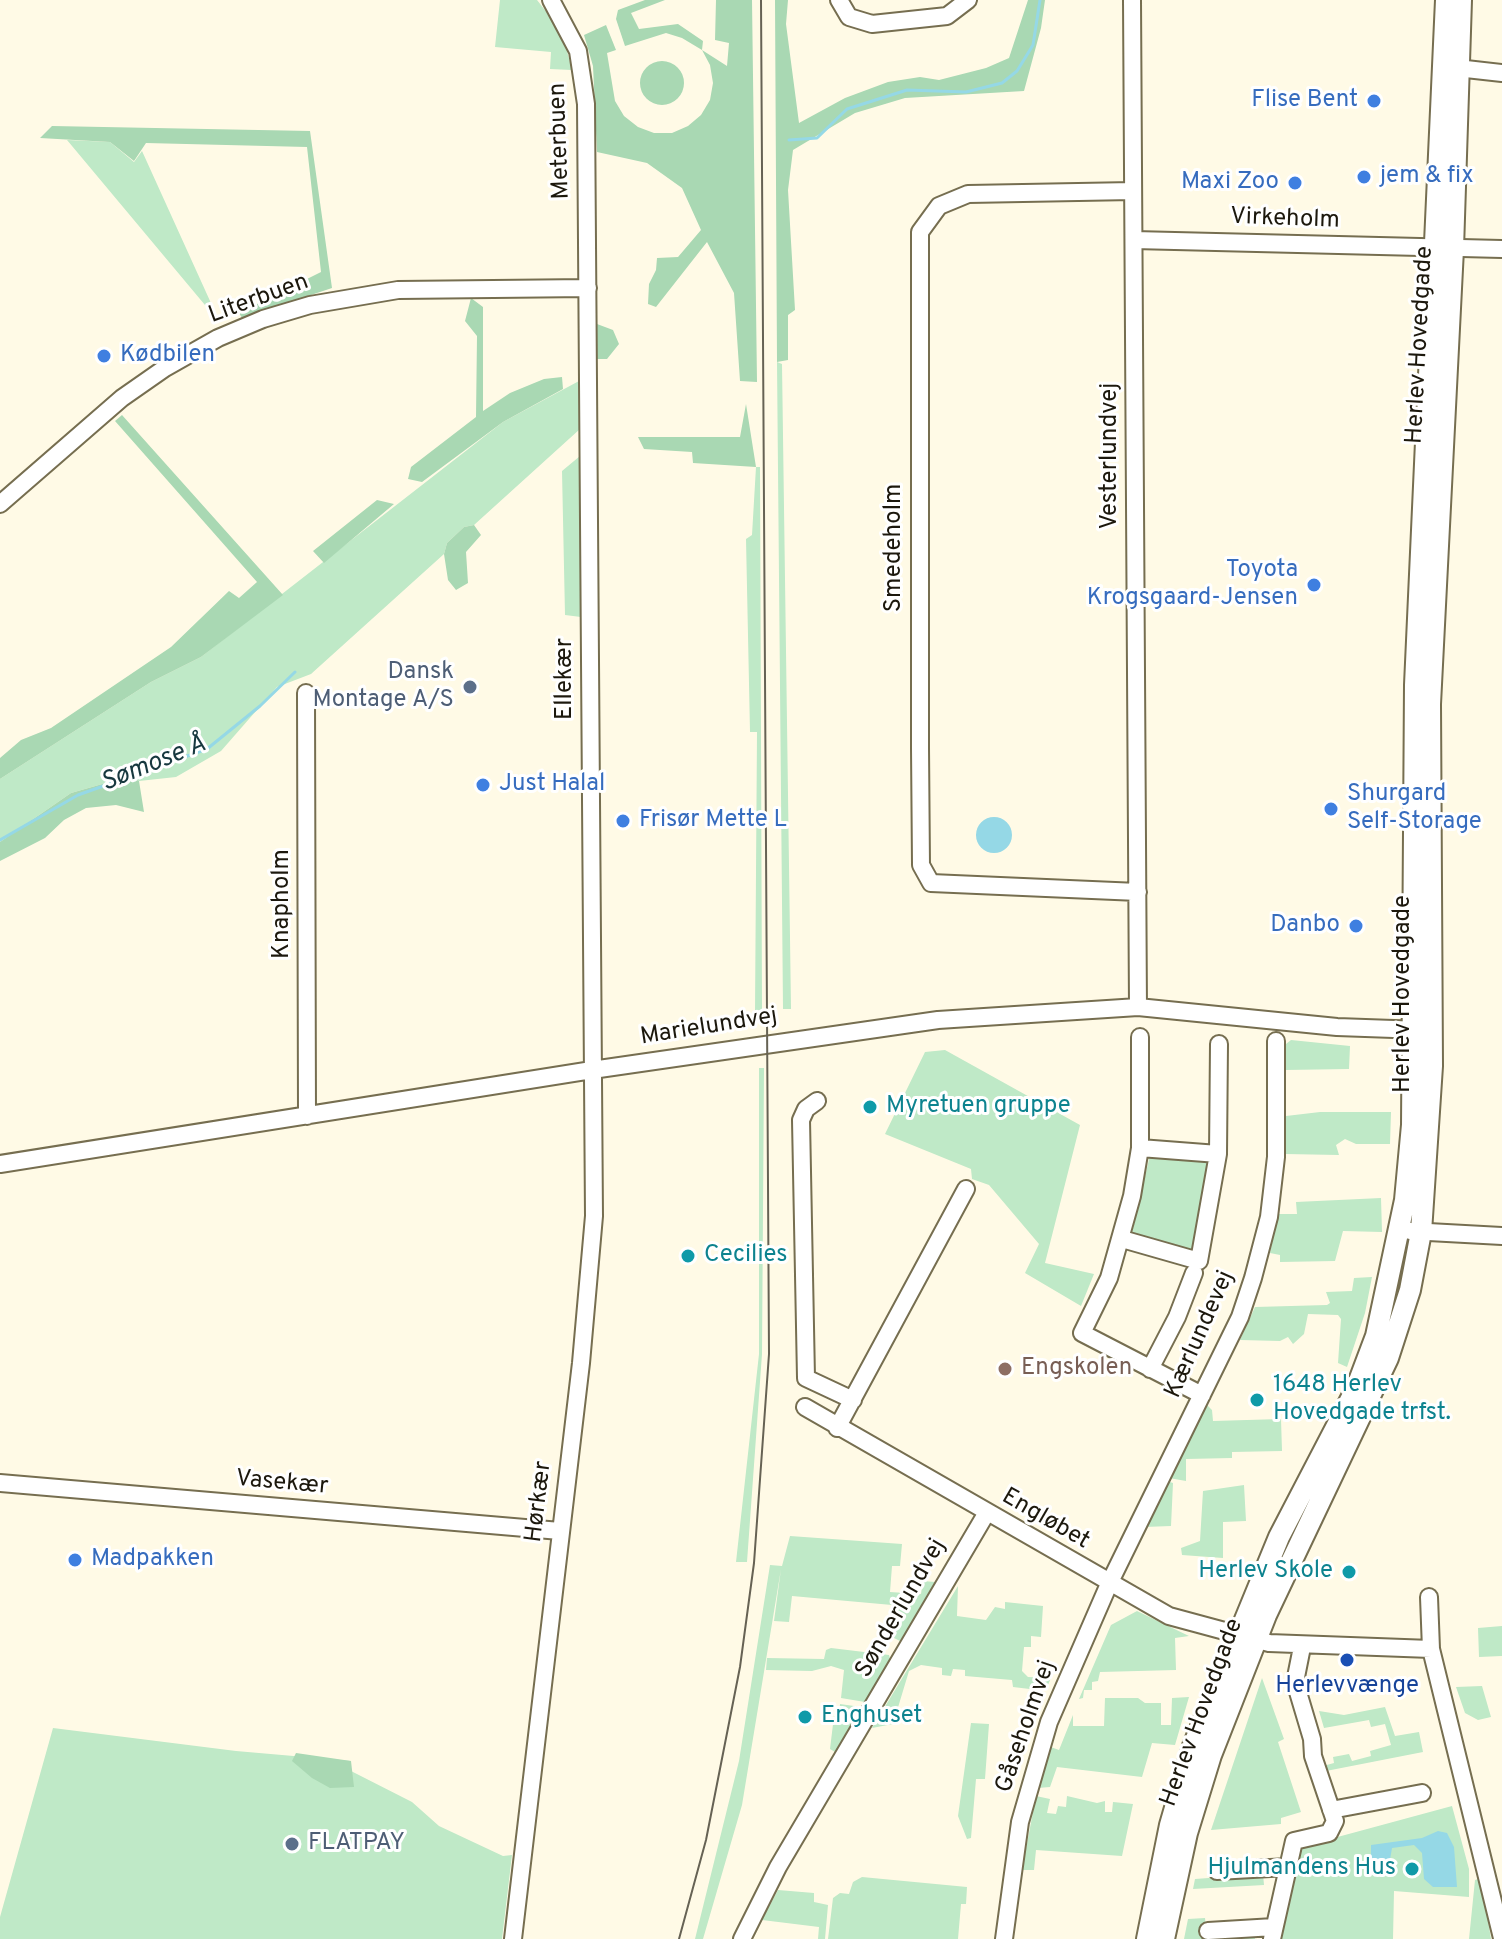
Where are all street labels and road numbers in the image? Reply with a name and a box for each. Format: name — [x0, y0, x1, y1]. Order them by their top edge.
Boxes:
street label: Meterbuen — [545, 82, 577, 200]
street label: Virkeholm — [1230, 204, 1340, 236]
street label: Herlev Hovedgade — [1401, 245, 1441, 445]
street label: Literbuen — [205, 269, 313, 331]
street label: Vesterlundvej — [1097, 383, 1125, 529]
street label: Smedeholm — [881, 484, 909, 612]
street label: Ellekær — [552, 638, 580, 720]
street label: Knapholm — [269, 849, 297, 959]
street label: Herlev Hovedgade — [1390, 895, 1418, 1093]
street label: Marielundvej — [638, 1003, 780, 1053]
street label: Kærlundevej — [1160, 1267, 1242, 1403]
street label: Hørkær — [521, 1460, 559, 1544]
street label: Vasekær — [235, 1466, 329, 1502]
street label: Engløbet — [996, 1483, 1094, 1557]
street label: Sønderlundvej — [851, 1534, 953, 1684]
street label: Herlev Hovedgade — [1156, 1615, 1250, 1811]
street label: Gåseholmvej — [991, 1657, 1063, 1797]

